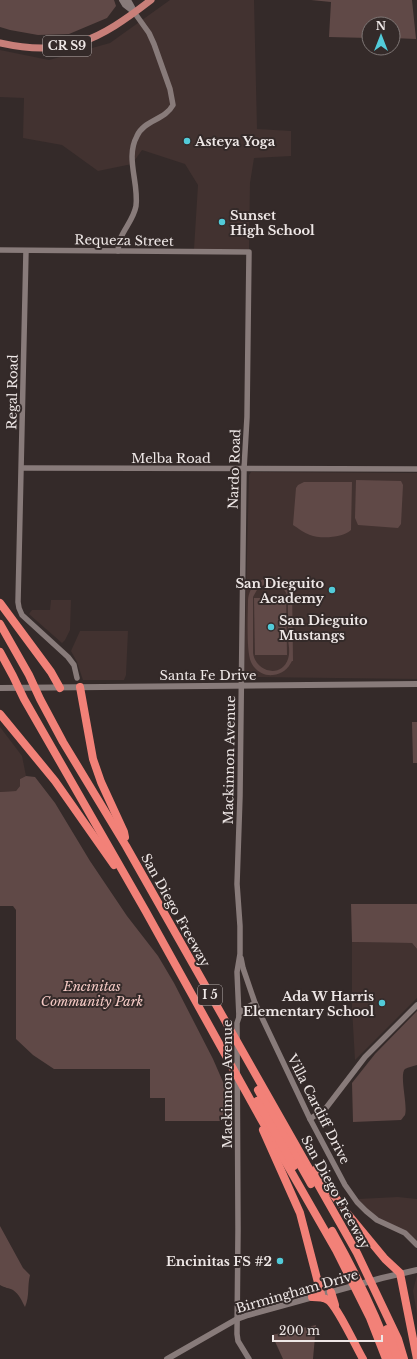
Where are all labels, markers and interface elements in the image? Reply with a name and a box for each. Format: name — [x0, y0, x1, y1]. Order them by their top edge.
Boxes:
north arrow — [361, 16, 401, 56]
text: N — [376, 19, 387, 33]
road number: CR S9 — [43, 36, 91, 56]
place label: Asteya Yoga — [194, 133, 276, 150]
marker: Asteya Yoga — [182, 136, 192, 146]
place label: Sunset High School — [230, 207, 315, 239]
marker: Sunset High School — [217, 217, 227, 227]
street label: Requeza Street — [74, 231, 174, 250]
street label: Regal Road — [3, 354, 22, 430]
street label: Nardo Road — [225, 428, 244, 509]
street label: Melba Road — [131, 450, 211, 467]
place label: San Dieguito Academy — [235, 575, 325, 607]
marker: San Dieguito Academy — [327, 585, 337, 595]
place label: San Dieguito Mustangs — [279, 612, 368, 644]
marker: San Dieguito Mustangs — [266, 622, 276, 632]
street label: Santa Fe Drive — [160, 667, 256, 684]
street label: Mackinnon Avenue — [220, 695, 239, 825]
street label: San Diego Freeway — [137, 851, 214, 971]
park label: Encinitas Community Park — [41, 978, 144, 1010]
road number: I 5 — [198, 985, 222, 1005]
place label: Ada W Harris Elementary School — [243, 988, 374, 1020]
marker: Ada W Harris Elementary School — [377, 998, 387, 1008]
street label: Mackinnon Avenue — [219, 1020, 236, 1148]
street label: Villa Cardiff Drive — [283, 1051, 354, 1167]
street label: San Diego Freeway — [297, 1133, 374, 1253]
place label: Encinitas FS #2 — [166, 1253, 272, 1270]
marker: Encinitas FS #2 — [275, 1256, 285, 1266]
street label: Birmingham Drive — [234, 1266, 360, 1317]
scale bar — [273, 1317, 382, 1343]
text: 200 m — [279, 1323, 320, 1338]

